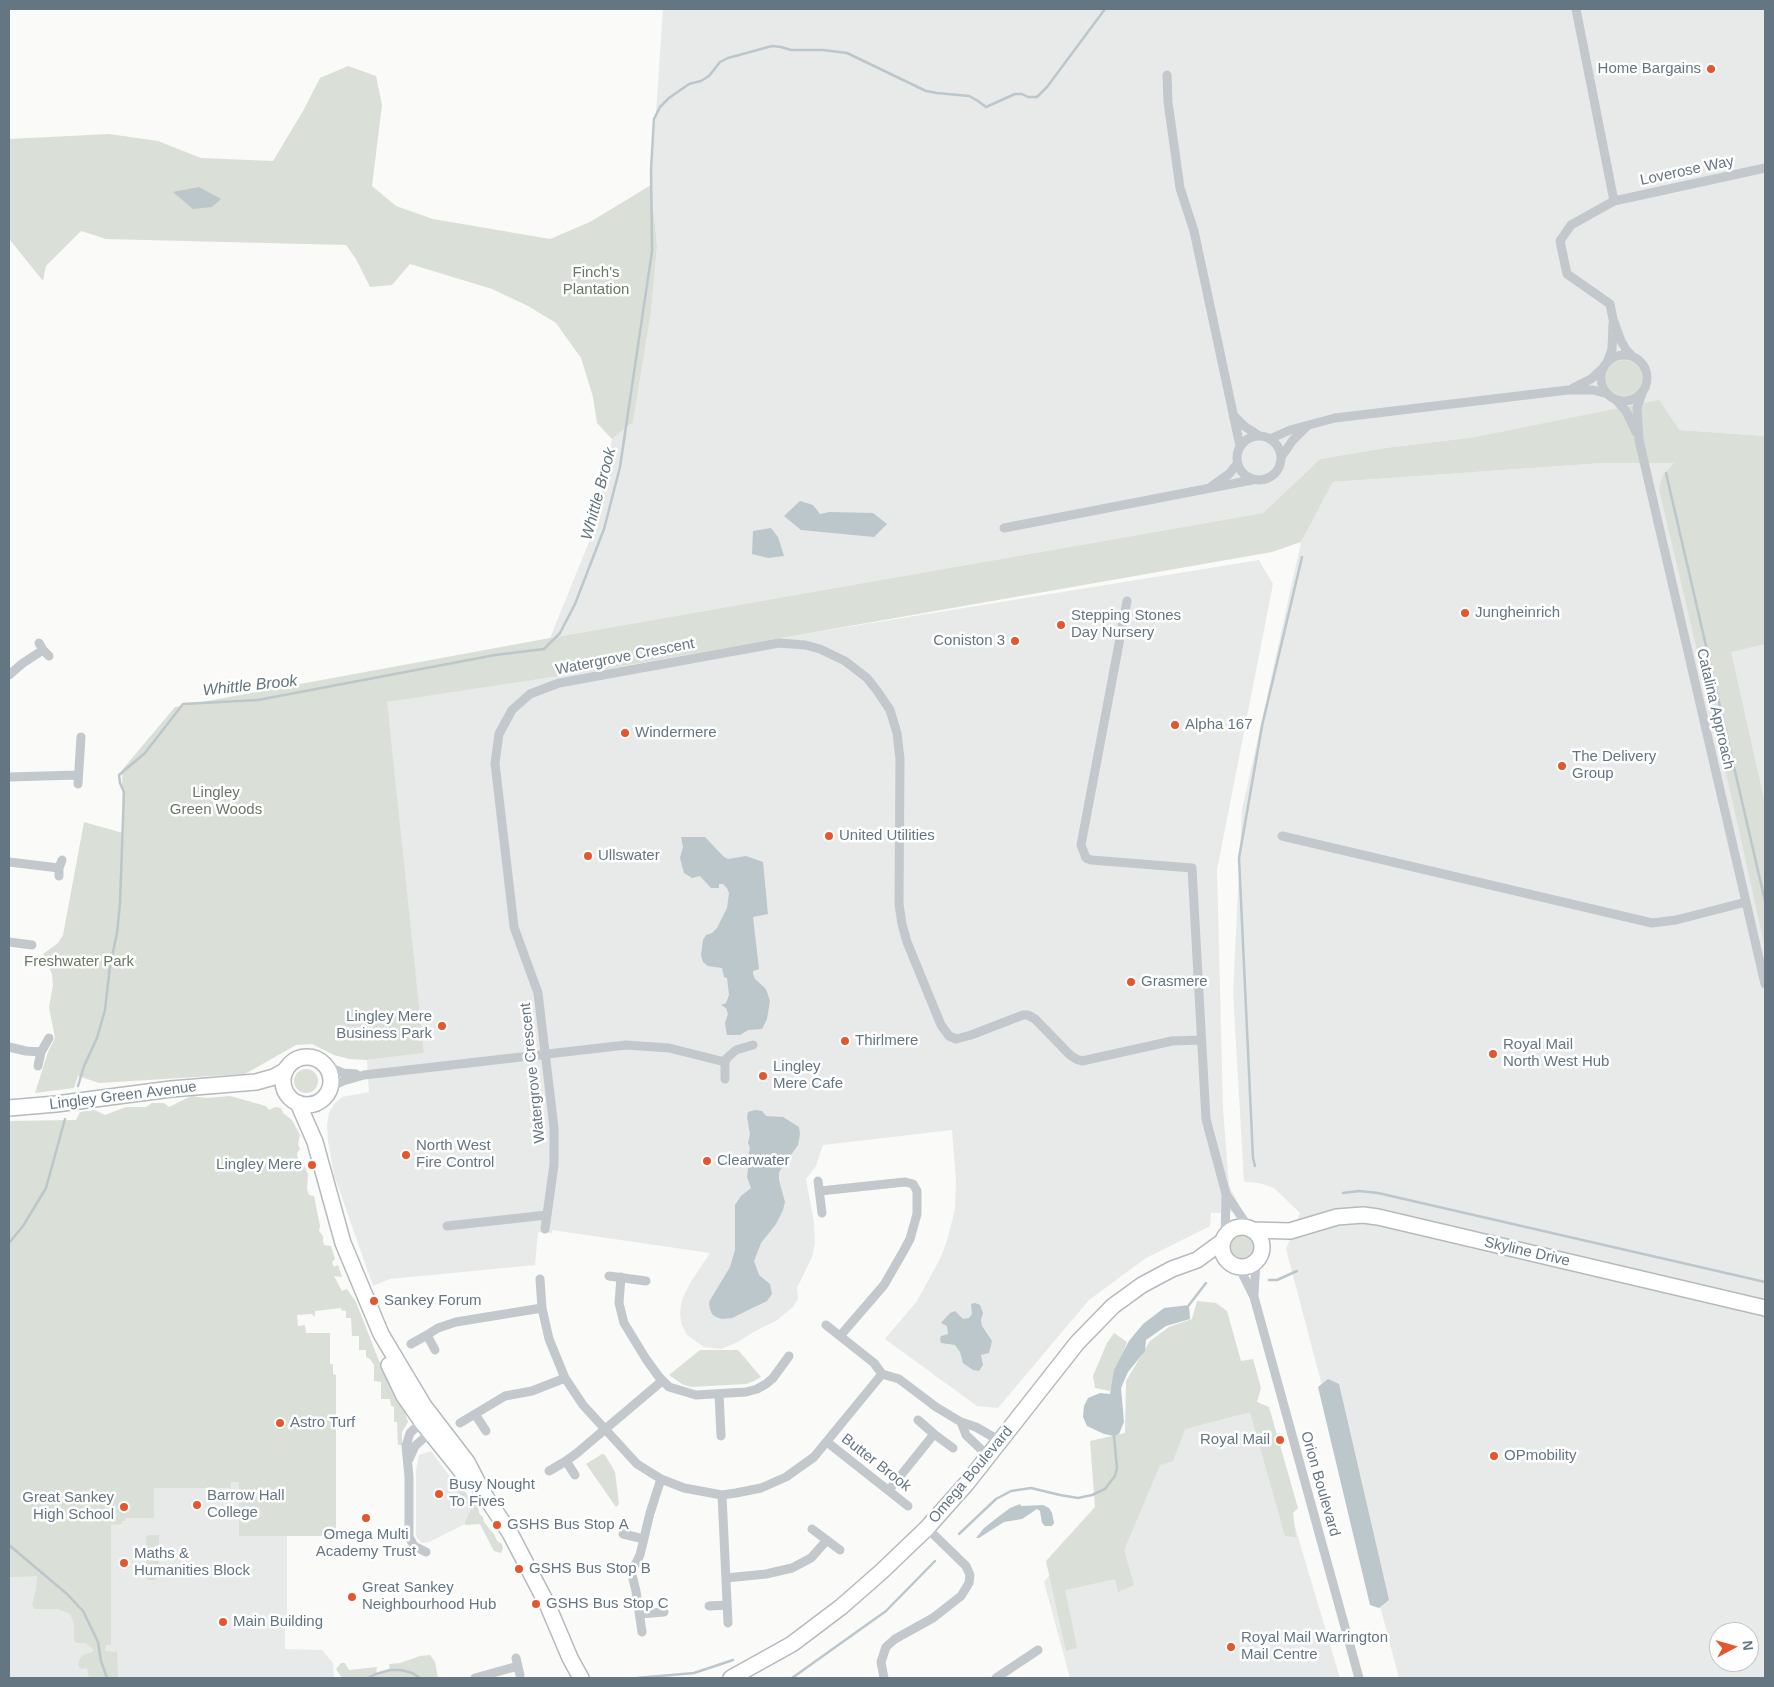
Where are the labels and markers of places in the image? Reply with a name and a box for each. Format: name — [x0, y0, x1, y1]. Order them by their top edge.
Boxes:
place label: Home Bargains — [1598, 60, 1701, 78]
marker: Home Bargains — [1705, 63, 1717, 75]
place label: Jungheinrich — [1475, 604, 1560, 622]
place label: Stepping Stones Day Nursery — [1071, 607, 1181, 642]
marker: Jungheinrich — [1459, 607, 1471, 619]
marker: Stepping Stones Day Nursery — [1055, 619, 1067, 631]
place label: Coniston 3 — [933, 632, 1005, 650]
marker: Coniston 3 — [1009, 635, 1021, 647]
place label: Alpha 167 — [1185, 716, 1253, 734]
marker: Alpha 167 — [1169, 719, 1181, 731]
place label: Windermere — [635, 724, 717, 742]
marker: Windermere — [619, 727, 631, 739]
place label: The Delivery Group — [1572, 748, 1656, 783]
marker: The Delivery Group — [1556, 760, 1568, 772]
place label: United Utilities — [839, 827, 935, 845]
marker: United Utilities — [823, 830, 835, 842]
place label: Ullswater — [598, 847, 660, 865]
marker: Ullswater — [582, 850, 594, 862]
place label: Grasmere — [1141, 973, 1208, 991]
marker: Grasmere — [1125, 976, 1137, 988]
place label: Lingley Mere Business Park — [336, 1008, 432, 1043]
marker: Lingley Mere Business Park — [436, 1020, 448, 1032]
place label: Thirlmere — [855, 1032, 918, 1050]
marker: Thirlmere — [839, 1035, 851, 1047]
place label: Royal Mail North West Hub — [1503, 1036, 1609, 1071]
marker: Royal Mail North West Hub — [1487, 1048, 1499, 1060]
place label: Lingley Mere Cafe — [773, 1058, 843, 1093]
marker: Lingley Mere Cafe — [757, 1070, 769, 1082]
place label: North West Fire Control — [416, 1137, 494, 1172]
marker: North West Fire Control — [400, 1149, 412, 1161]
place label: Clearwater — [717, 1152, 790, 1170]
marker: Clearwater — [701, 1155, 713, 1167]
place label: Lingley Mere — [216, 1156, 302, 1174]
marker: Lingley Mere — [306, 1159, 318, 1171]
place label: Sankey Forum — [384, 1292, 482, 1310]
marker: Sankey Forum — [368, 1295, 380, 1307]
place label: Astro Turf — [290, 1414, 355, 1432]
marker: Astro Turf — [274, 1417, 286, 1429]
place label: Royal Mail — [1200, 1431, 1270, 1449]
marker: Royal Mail — [1274, 1434, 1286, 1446]
place label: OPmobility — [1504, 1447, 1577, 1465]
marker: OPmobility — [1488, 1450, 1500, 1462]
place label: Busy Nought To Fives — [449, 1476, 535, 1511]
place label: Barrow Hall College — [207, 1487, 285, 1522]
marker: Busy Nought To Fives — [433, 1488, 445, 1500]
place label: Great Sankey High School — [22, 1489, 114, 1524]
marker: Barrow Hall College — [191, 1499, 203, 1511]
marker: Great Sankey High School — [118, 1501, 130, 1513]
marker: Omega Multi Academy Trust — [360, 1512, 372, 1524]
place label: GSHS Bus Stop A — [507, 1516, 629, 1534]
marker: GSHS Bus Stop A — [491, 1519, 503, 1531]
place label: Omega Multi Academy Trust — [316, 1526, 416, 1561]
place label: Maths & Humanities Block — [134, 1545, 250, 1580]
marker: Maths & Humanities Block — [118, 1557, 130, 1569]
place label: GSHS Bus Stop B — [529, 1560, 651, 1578]
marker: GSHS Bus Stop B — [513, 1563, 525, 1575]
place label: Great Sankey Neighbourhood Hub — [362, 1579, 496, 1614]
marker: Great Sankey Neighbourhood Hub — [346, 1591, 358, 1603]
place label: GSHS Bus Stop C — [546, 1595, 669, 1613]
marker: GSHS Bus Stop C — [530, 1598, 542, 1610]
place label: Main Building — [233, 1613, 323, 1631]
marker: Main Building — [217, 1616, 229, 1628]
place label: Royal Mail Warrington Mail Centre — [1241, 1629, 1388, 1664]
marker: Royal Mail Warrington Mail Centre — [1225, 1641, 1237, 1653]

